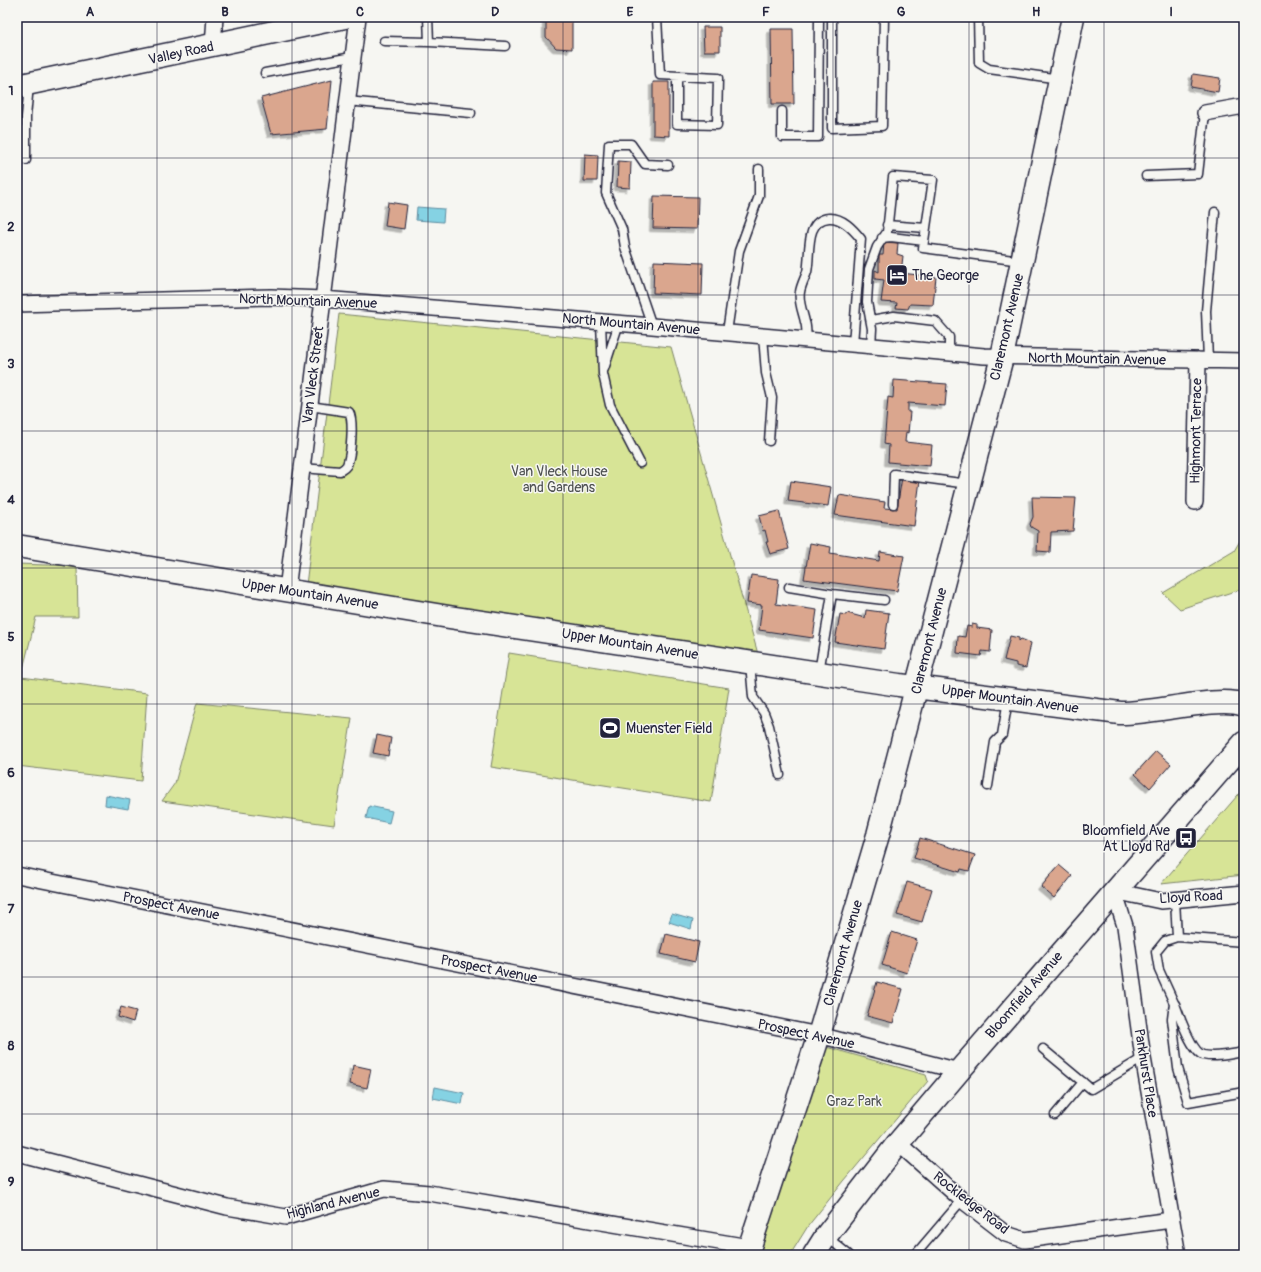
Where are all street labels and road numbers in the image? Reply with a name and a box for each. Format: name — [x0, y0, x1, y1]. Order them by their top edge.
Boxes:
street label: Valley Road — [147, 38, 215, 68]
street label: Claremont Avenue — [986, 272, 1028, 382]
street label: North Mountain Avenue — [239, 290, 377, 312]
street label: North Mountain Avenue — [561, 310, 701, 338]
street label: Van Vleck Street — [299, 325, 327, 425]
street label: North Mountain Avenue — [1028, 349, 1166, 369]
street label: Highmont Terrace — [1187, 378, 1205, 484]
street label: Upper Mountain Avenue — [240, 575, 380, 613]
street label: Claremont Avenue — [908, 586, 950, 696]
street label: Upper Mountain Avenue — [560, 625, 700, 663]
street label: Upper Mountain Avenue — [940, 681, 1080, 717]
street label: Lloyd Road — [1159, 887, 1223, 907]
street label: Prospect Avenue — [121, 888, 221, 924]
street label: Claremont Avenue — [820, 898, 866, 1008]
street label: Bloomfield Avenue — [982, 948, 1066, 1042]
street label: Prospect Avenue — [439, 951, 539, 987]
street label: Prospect Avenue — [756, 1015, 856, 1053]
street label: Parkhurst Place — [1131, 1027, 1161, 1119]
street label: Rockledge Road — [930, 1168, 1012, 1238]
street label: Highland Avenue — [285, 1183, 381, 1223]

